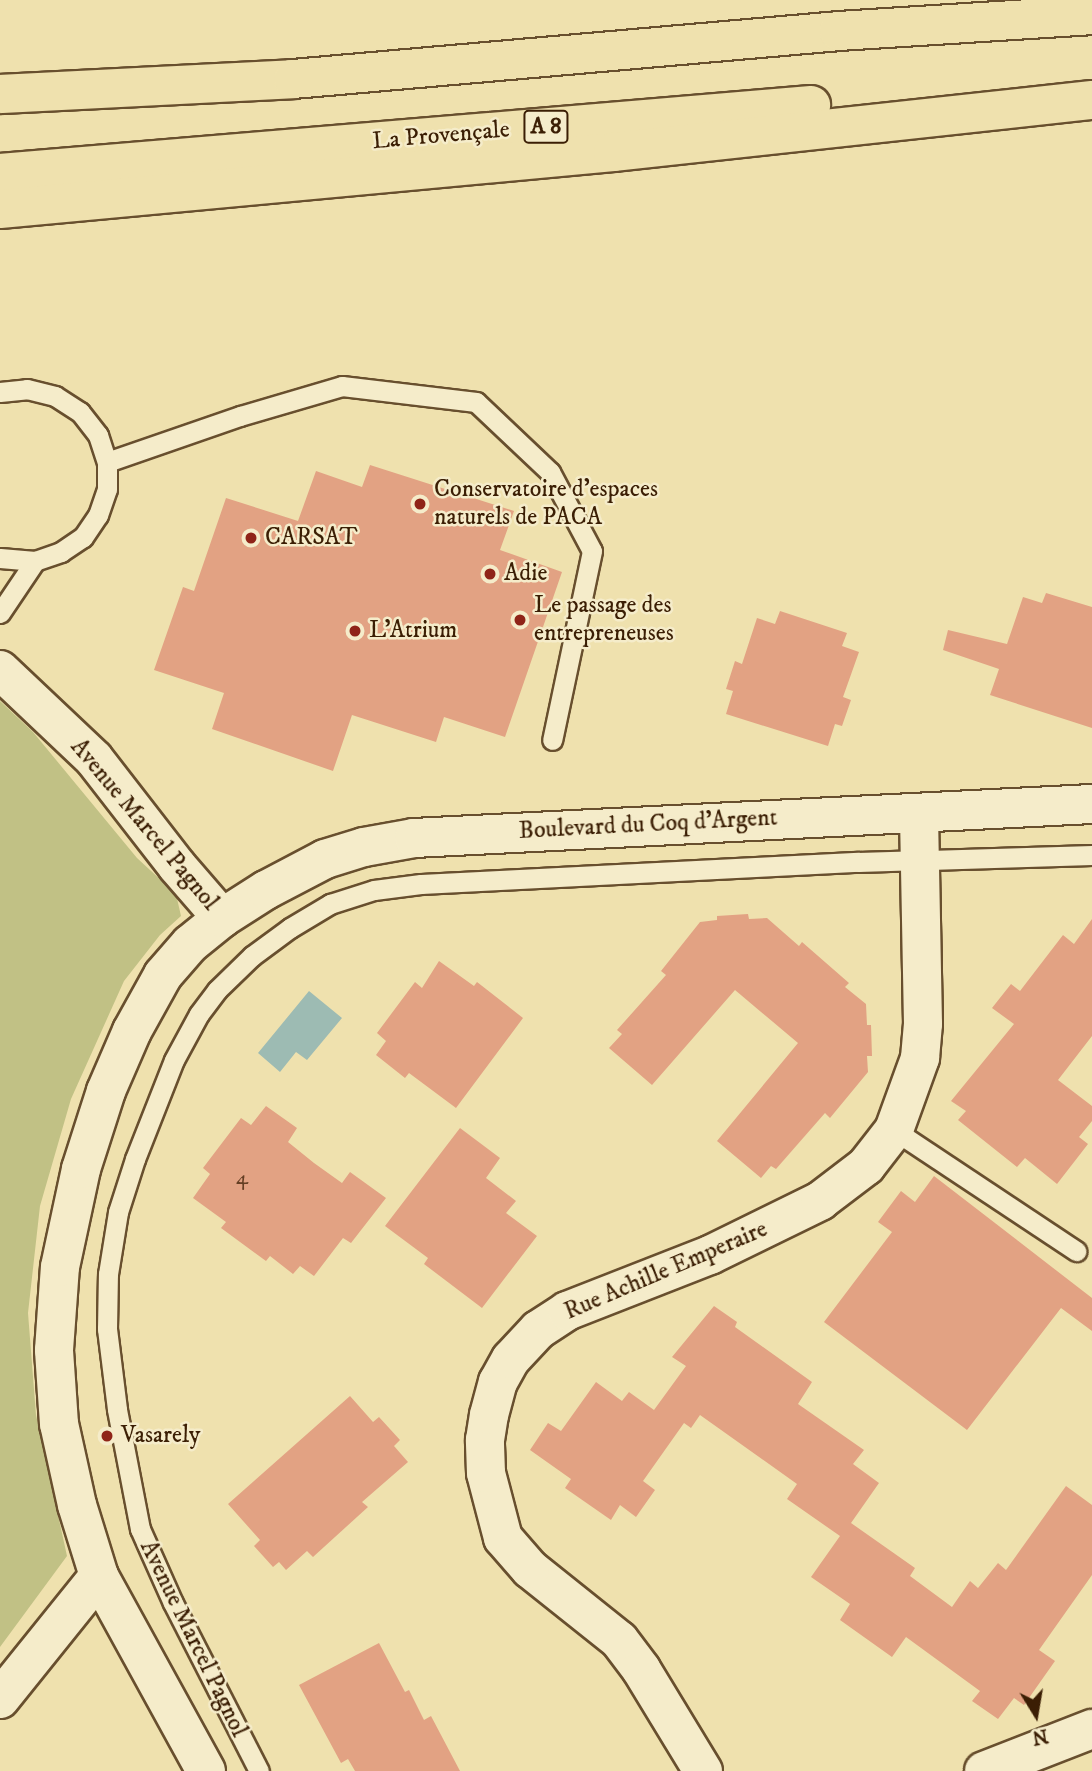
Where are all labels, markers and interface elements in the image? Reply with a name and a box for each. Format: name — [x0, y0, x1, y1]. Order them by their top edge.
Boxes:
road number: A 8 — [523, 108, 569, 146]
street label: La Provençale — [371, 116, 511, 156]
place label: Conservatoire d'espaces naturels de PACA — [434, 476, 658, 532]
marker: Conservatoire d'espaces naturels de PACA — [412, 496, 428, 512]
place label: CARSAT — [265, 524, 358, 552]
marker: CARSAT — [243, 530, 259, 546]
place label: Adie — [504, 560, 547, 588]
marker: Adie — [482, 566, 498, 582]
place label: Le passage des entrepreneuses — [534, 592, 674, 648]
marker: Le passage des entrepreneuses — [512, 612, 528, 628]
place label: L'Atrium — [369, 617, 457, 645]
marker: L'Atrium — [347, 623, 363, 639]
street label: Avenue Marcel Pagnol — [64, 733, 224, 917]
street label: Boulevard du Coq d'Argent — [518, 804, 778, 846]
house number: 4 — [236, 1165, 248, 1191]
street label: Rue Achille Emperaire — [560, 1215, 772, 1327]
place label: Vasarely — [121, 1422, 200, 1450]
marker: Vasarely — [99, 1428, 115, 1444]
street label: Avenue Marcel Pagnol — [133, 1536, 253, 1742]
north arrow — [1001, 1680, 1071, 1750]
text: N — [1030, 1723, 1050, 1749]

